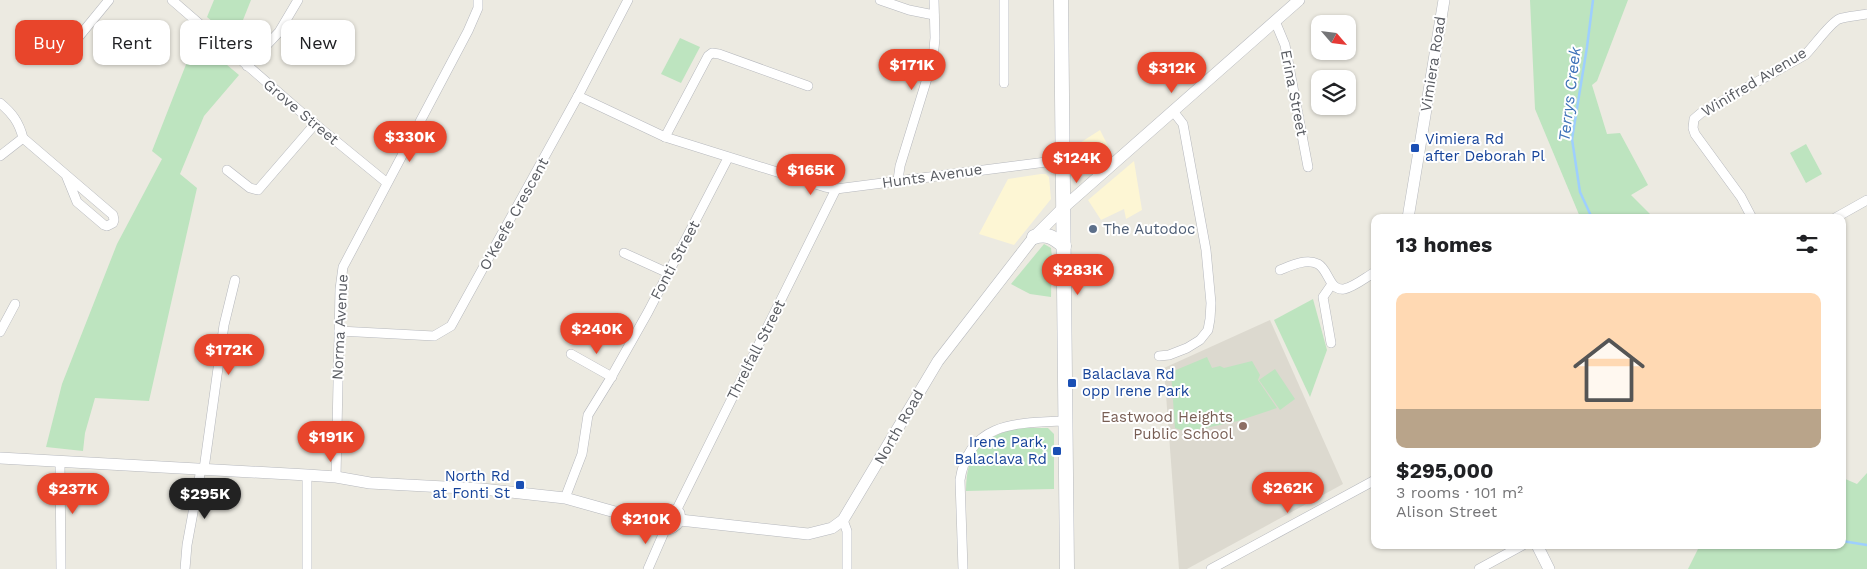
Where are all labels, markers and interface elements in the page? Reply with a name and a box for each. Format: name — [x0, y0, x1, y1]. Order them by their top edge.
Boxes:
north arrow — [1311, 15, 1356, 60]
map controls — [1311, 15, 1356, 115]
street label: Vimiera Road — [1417, 15, 1449, 113]
chip: Buy — [15, 20, 83, 65]
chip: Rent — [93, 20, 170, 65]
chip: Filters — [180, 20, 271, 65]
chip: New — [281, 20, 355, 65]
water label: Terrys Creek — [1554, 44, 1585, 142]
street label: Winifred Avenue — [1698, 44, 1810, 120]
pin: $171K — [877, 48, 947, 91]
street label: Erina Street — [1277, 48, 1311, 138]
pin: $312K — [1137, 52, 1207, 94]
text: $171K — [890, 55, 934, 74]
text: $312K — [1148, 58, 1196, 77]
button: layers — [1311, 70, 1356, 115]
street label: Grove Street — [260, 75, 343, 149]
pin: $330K — [375, 120, 445, 163]
text: $330K — [385, 127, 435, 146]
place label: Vimiera Rd after Deborah Pl — [1425, 130, 1545, 165]
pin: $124K — [1042, 142, 1112, 184]
marker: Vimiera Rd after Deborah Pl — [1409, 142, 1421, 154]
text: $124K — [1053, 148, 1101, 167]
street label: O'Keefe Crescent — [476, 154, 553, 273]
pin: $165K — [776, 154, 846, 196]
text: $165K — [787, 160, 835, 179]
street label: Hunts Avenue — [881, 160, 983, 192]
street label: Fonti Street — [647, 217, 704, 303]
place label: The Autodoc — [1103, 220, 1195, 238]
marker: The Autodoc — [1087, 223, 1099, 235]
icon: filters — [1793, 230, 1821, 258]
text: 13 homes — [1396, 232, 1492, 257]
pin: $283K — [1043, 254, 1113, 296]
text: $283K — [1053, 260, 1103, 279]
street label: Norma Avenue — [328, 274, 352, 380]
street label: Threlfall Street — [723, 296, 789, 403]
pin: $240K — [562, 312, 632, 355]
text: $240K — [571, 319, 623, 338]
icon: home — [1564, 325, 1654, 415]
pin: $172K — [194, 334, 264, 376]
text: $172K — [205, 340, 253, 359]
place label: Balaclava Rd opp Irene Park — [1082, 365, 1190, 400]
marker: Balaclava Rd opp Irene Park — [1066, 377, 1078, 389]
street label: North Road — [870, 387, 928, 467]
place label: Eastwood Heights Public School — [1101, 408, 1233, 443]
pin: $191K — [296, 420, 366, 463]
marker: Eastwood Heights Public School — [1237, 420, 1249, 432]
text: $191K — [309, 427, 354, 446]
place label: Irene Park, Balaclava Rd — [954, 433, 1047, 468]
marker: Irene Park, Balaclava Rd — [1051, 445, 1063, 457]
text: $295,000 — [1396, 458, 1494, 483]
place label: North Rd at Fonti St — [433, 467, 511, 502]
pin: $237K — [38, 472, 108, 515]
pin: $262K — [1253, 472, 1323, 514]
pin: $295K — [170, 478, 240, 520]
text: $262K — [1263, 478, 1313, 497]
text: $237K — [48, 479, 98, 498]
marker: North Rd at Fonti St — [514, 479, 526, 491]
text: 3 rooms · 101 m² — [1396, 483, 1523, 502]
text: $295K — [180, 484, 230, 503]
pin: $210K — [611, 502, 681, 545]
text: Alison Street — [1396, 502, 1497, 521]
text: $210K — [622, 509, 670, 528]

